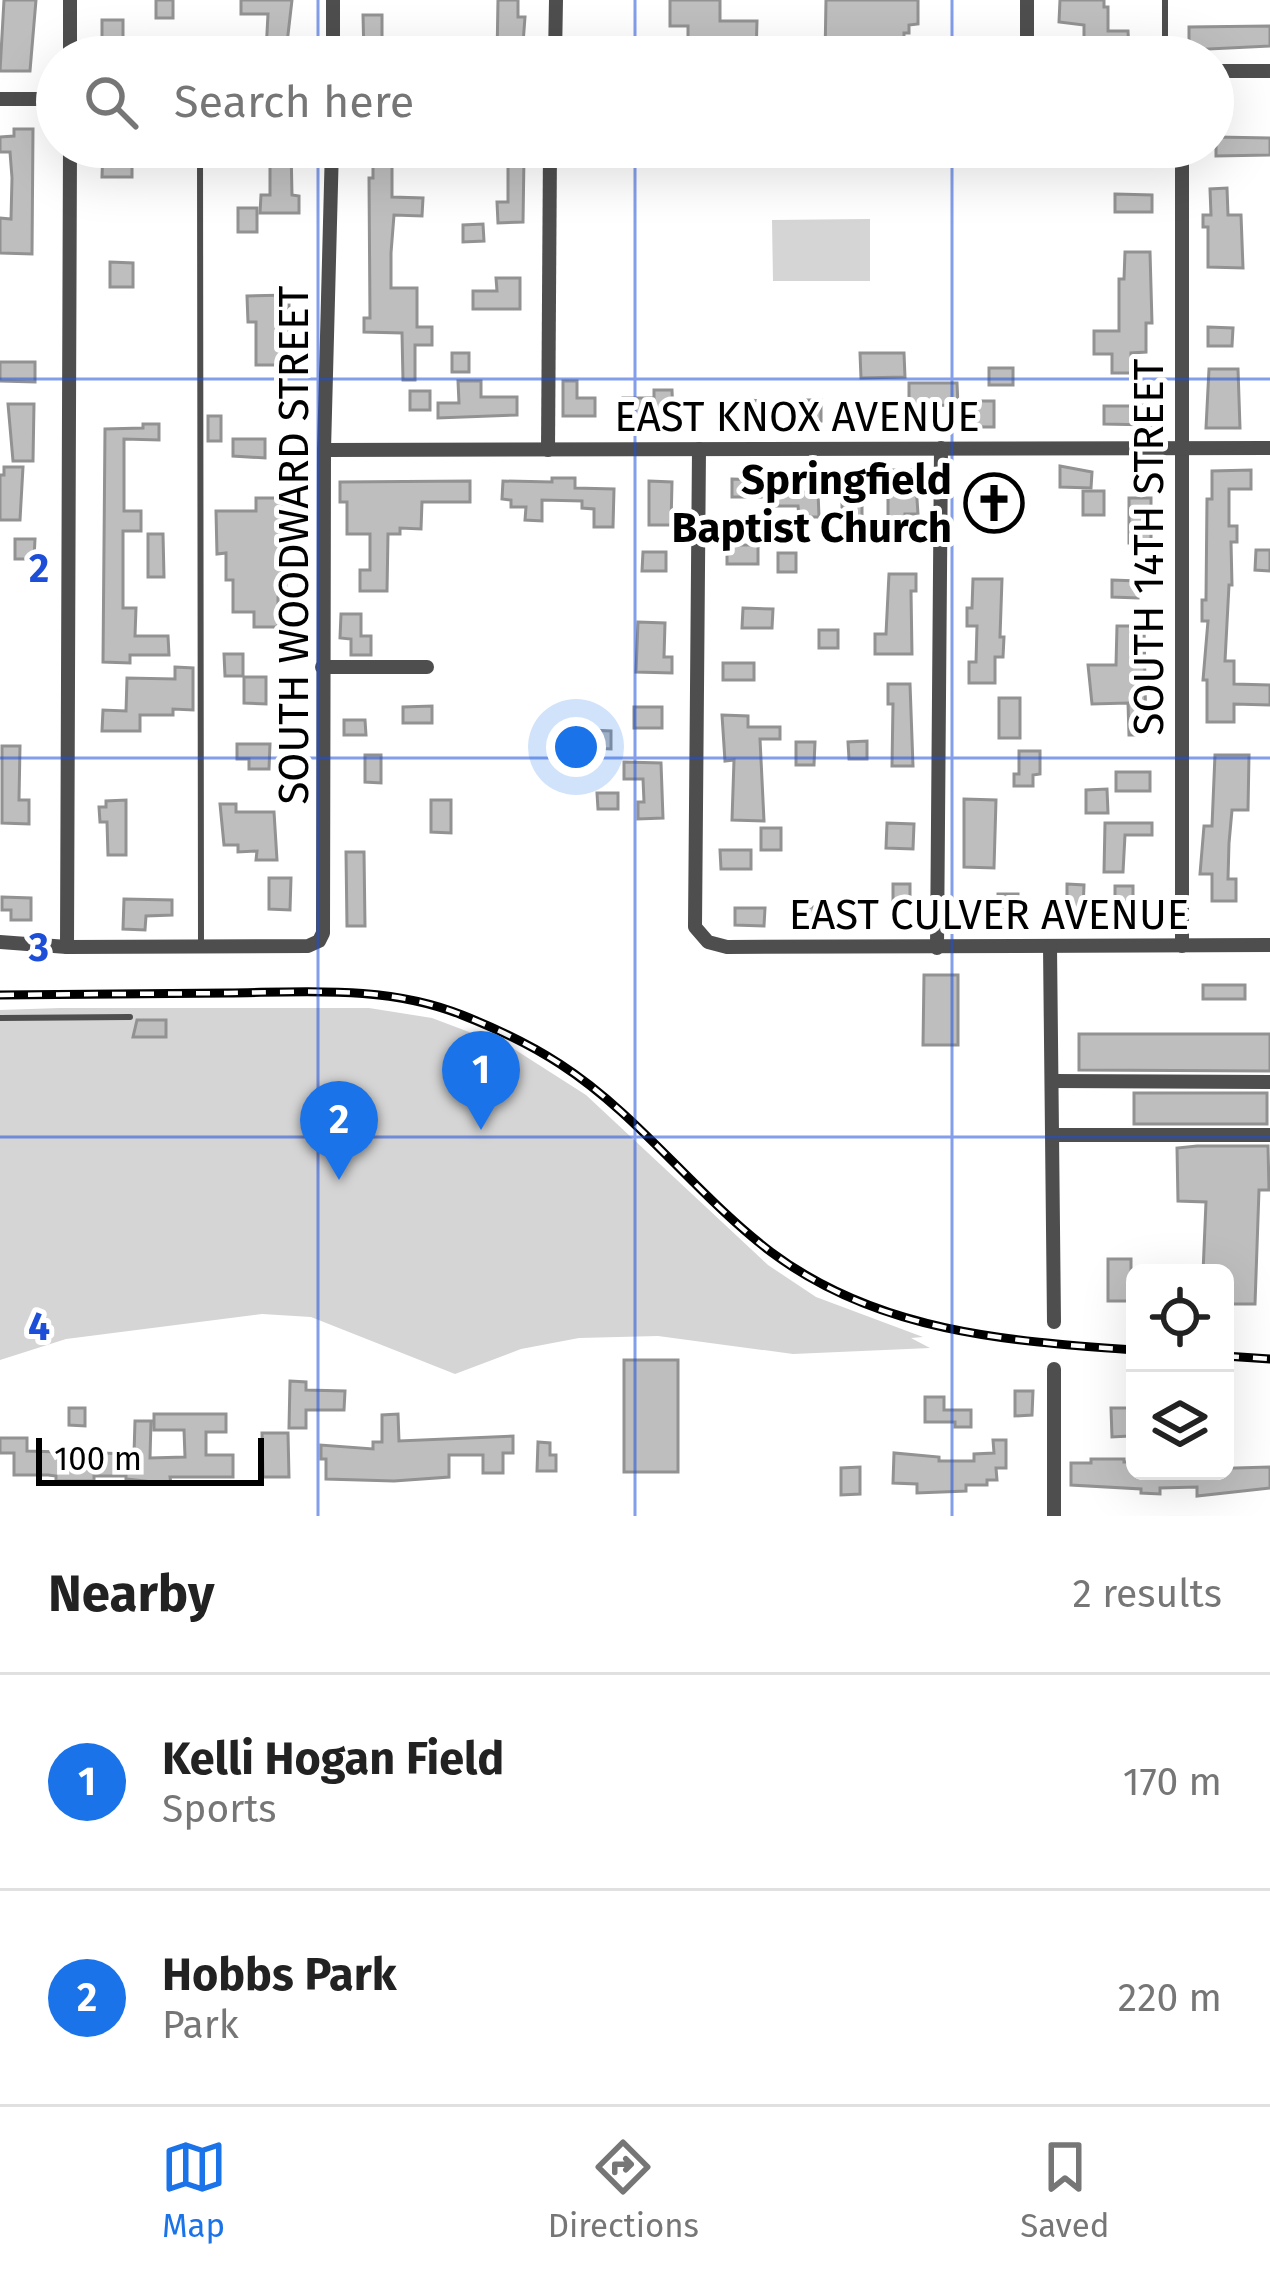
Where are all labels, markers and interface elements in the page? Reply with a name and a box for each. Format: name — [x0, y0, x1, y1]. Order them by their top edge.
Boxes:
search box — [36, 36, 1234, 168]
icon: search — [78, 69, 144, 135]
text: Search here — [174, 75, 414, 129]
street label: SOUTH WOODWARD STREET — [269, 285, 319, 805]
street label: SOUTH 14TH STREET — [1124, 358, 1174, 735]
street label: EAST KNOX AVENUE — [614, 392, 980, 442]
place label: Springfield Baptist Church — [672, 455, 952, 553]
church icon: Springfield Baptist Church — [963, 472, 1025, 534]
text: 2 — [29, 546, 49, 592]
your location — [546, 717, 606, 777]
street label: EAST CULVER AVENUE — [789, 890, 1189, 940]
text: 3 — [28, 925, 49, 971]
pin: 1 — [442, 1031, 520, 1130]
pin: 2 — [300, 1081, 378, 1180]
map controls — [1126, 1264, 1234, 1480]
button: locate — [1126, 1264, 1234, 1372]
text: 4 — [28, 1304, 50, 1350]
button: layers — [1126, 1372, 1234, 1480]
scale bar — [36, 1432, 264, 1485]
text: 100 m — [54, 1439, 142, 1479]
text: Nearby — [48, 1563, 214, 1625]
text: 2 results — [1073, 1571, 1222, 1617]
text: Kelli Hogan Field — [162, 1732, 504, 1786]
text: 1 — [78, 1759, 96, 1805]
text: 170 m — [1123, 1759, 1222, 1805]
text: Sports — [162, 1786, 277, 1832]
text: Hobbs Park — [162, 1948, 397, 2002]
text: 2 — [77, 1975, 97, 2021]
text: 220 m — [1118, 1975, 1222, 2021]
text: Park — [162, 2002, 239, 2048]
tab: Map — [161, 2134, 227, 2246]
tab: Directions — [548, 2134, 699, 2246]
tab: Saved — [1020, 2134, 1109, 2246]

